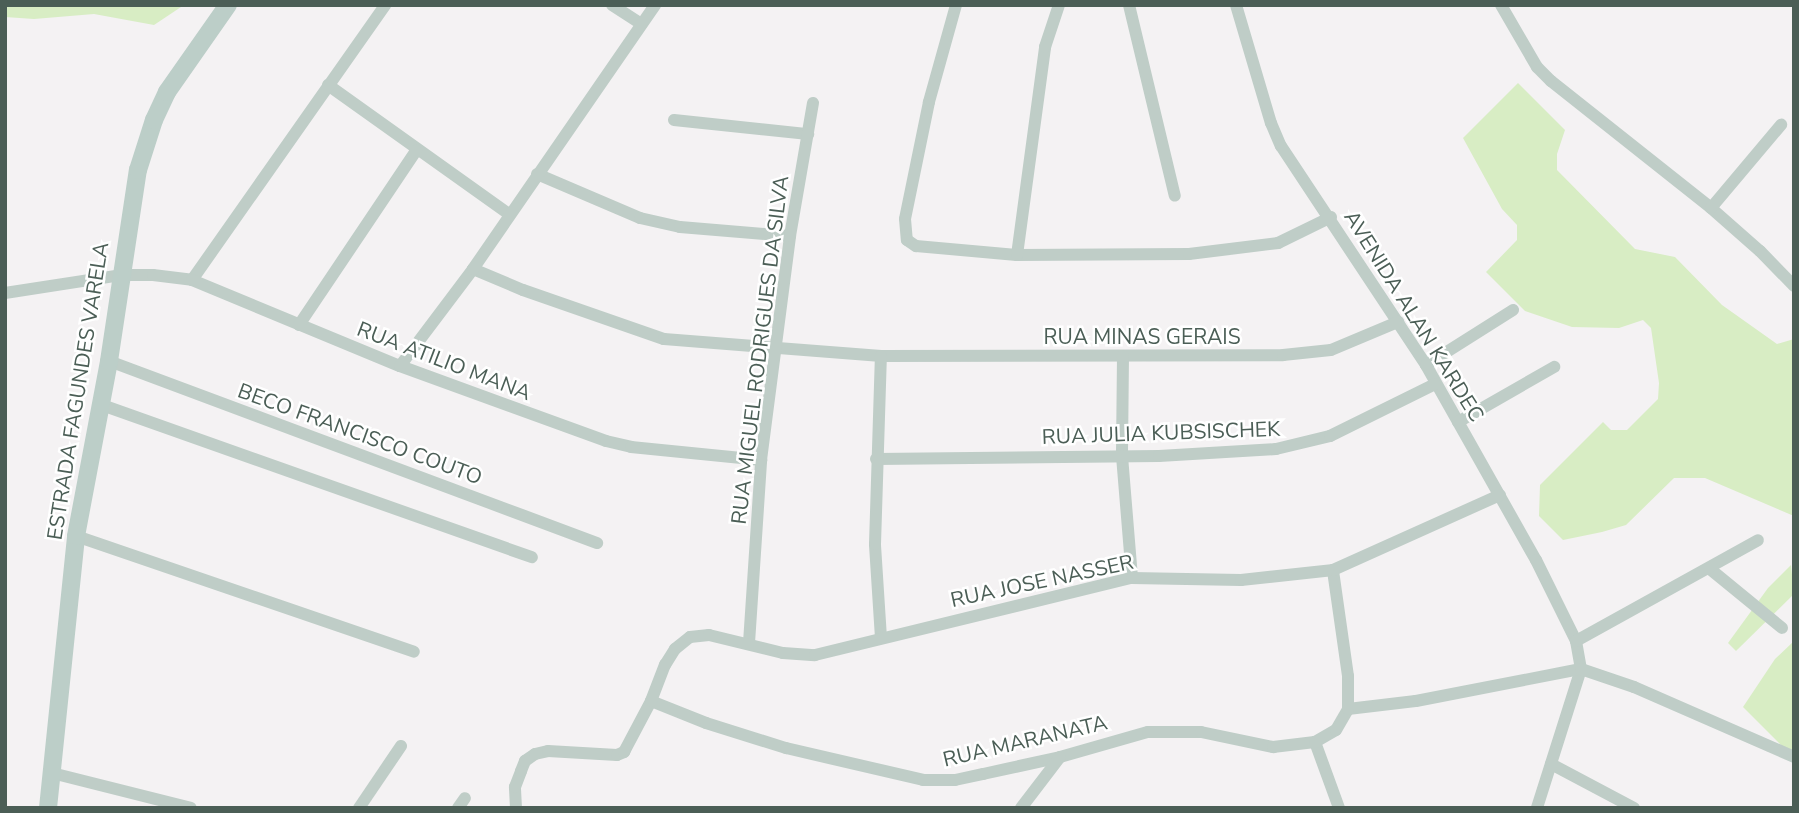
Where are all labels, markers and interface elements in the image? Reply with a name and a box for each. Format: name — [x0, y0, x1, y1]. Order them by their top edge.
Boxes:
street label: RUA MIGUEL RODRIGUES DA SILVA — [726, 174, 794, 526]
street label: AVENIDA ALAN KARDEC — [1339, 206, 1489, 426]
street label: ESTRADA FAGUNDES VARELA — [42, 240, 114, 542]
street label: RUA ATILIO MANA — [354, 316, 534, 406]
street label: RUA MINAS GERAIS — [1043, 324, 1241, 350]
street label: BECO FRANCISCO COUTO — [234, 378, 486, 490]
street label: RUA JULIA KUBSISCHEK — [1041, 416, 1281, 450]
street label: RUA JOSE NASSER — [948, 549, 1136, 613]
street label: RUA MARANATA — [940, 710, 1110, 772]

